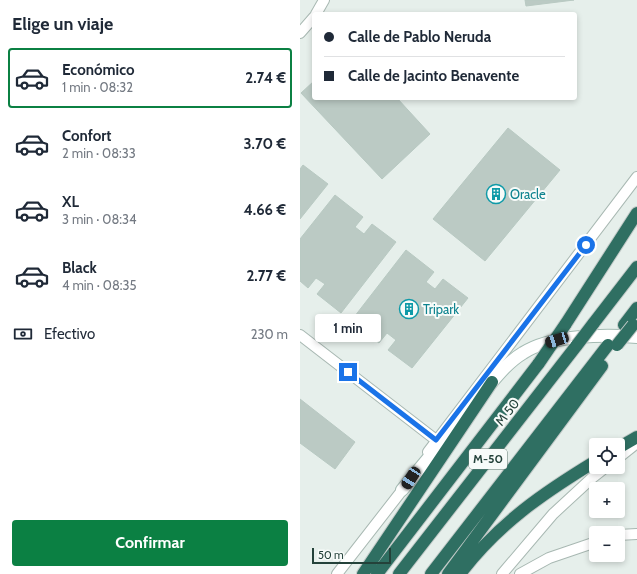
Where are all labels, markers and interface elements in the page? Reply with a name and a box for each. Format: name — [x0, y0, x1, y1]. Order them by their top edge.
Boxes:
text: Elige un viaje — [12, 13, 113, 35]
text: Calle de Pablo Neruda — [348, 28, 491, 46]
icon: car — [14, 60, 50, 96]
text: Económico — [62, 61, 134, 79]
text: Calle de Jacinto Benavente — [348, 67, 519, 85]
text: 2.74 € — [245, 69, 286, 87]
text: 1 min · 08:32 — [62, 79, 133, 95]
icon: car — [14, 126, 50, 162]
text: Confort — [62, 127, 111, 145]
text: 3.70 € — [243, 135, 286, 153]
text: 2 min · 08:33 — [62, 145, 136, 161]
building icon: Oracle — [485, 183, 507, 205]
place label: Oracle — [510, 186, 546, 202]
icon: car — [14, 192, 50, 228]
text: XL — [62, 193, 79, 211]
text: 4.66 € — [244, 201, 286, 219]
text: 3 min · 08:34 — [62, 211, 137, 227]
route start — [577, 236, 595, 254]
icon: car — [14, 258, 50, 294]
text: Black — [62, 259, 97, 277]
text: 2.77 € — [246, 267, 286, 285]
text: 4 min · 08:35 — [62, 277, 137, 293]
building icon: Tripark — [398, 298, 420, 320]
place label: Tripark — [423, 301, 459, 317]
callout: 1 min — [315, 314, 381, 342]
text: 1 min — [333, 320, 363, 336]
icon: cash — [12, 323, 34, 345]
text: Efectivo — [44, 325, 95, 343]
text: 230 m — [251, 326, 288, 342]
car — [544, 331, 570, 349]
route end — [339, 363, 357, 381]
street label: M 50 — [492, 395, 522, 429]
map controls — [589, 438, 625, 562]
button: locate — [589, 438, 625, 474]
road number: M-50 — [469, 449, 507, 469]
car — [399, 465, 423, 491]
button: + — [589, 482, 625, 518]
button: Confirmar — [12, 520, 288, 566]
button: − — [589, 526, 625, 562]
scale bar — [312, 546, 391, 565]
text: 50 m — [318, 548, 344, 562]

